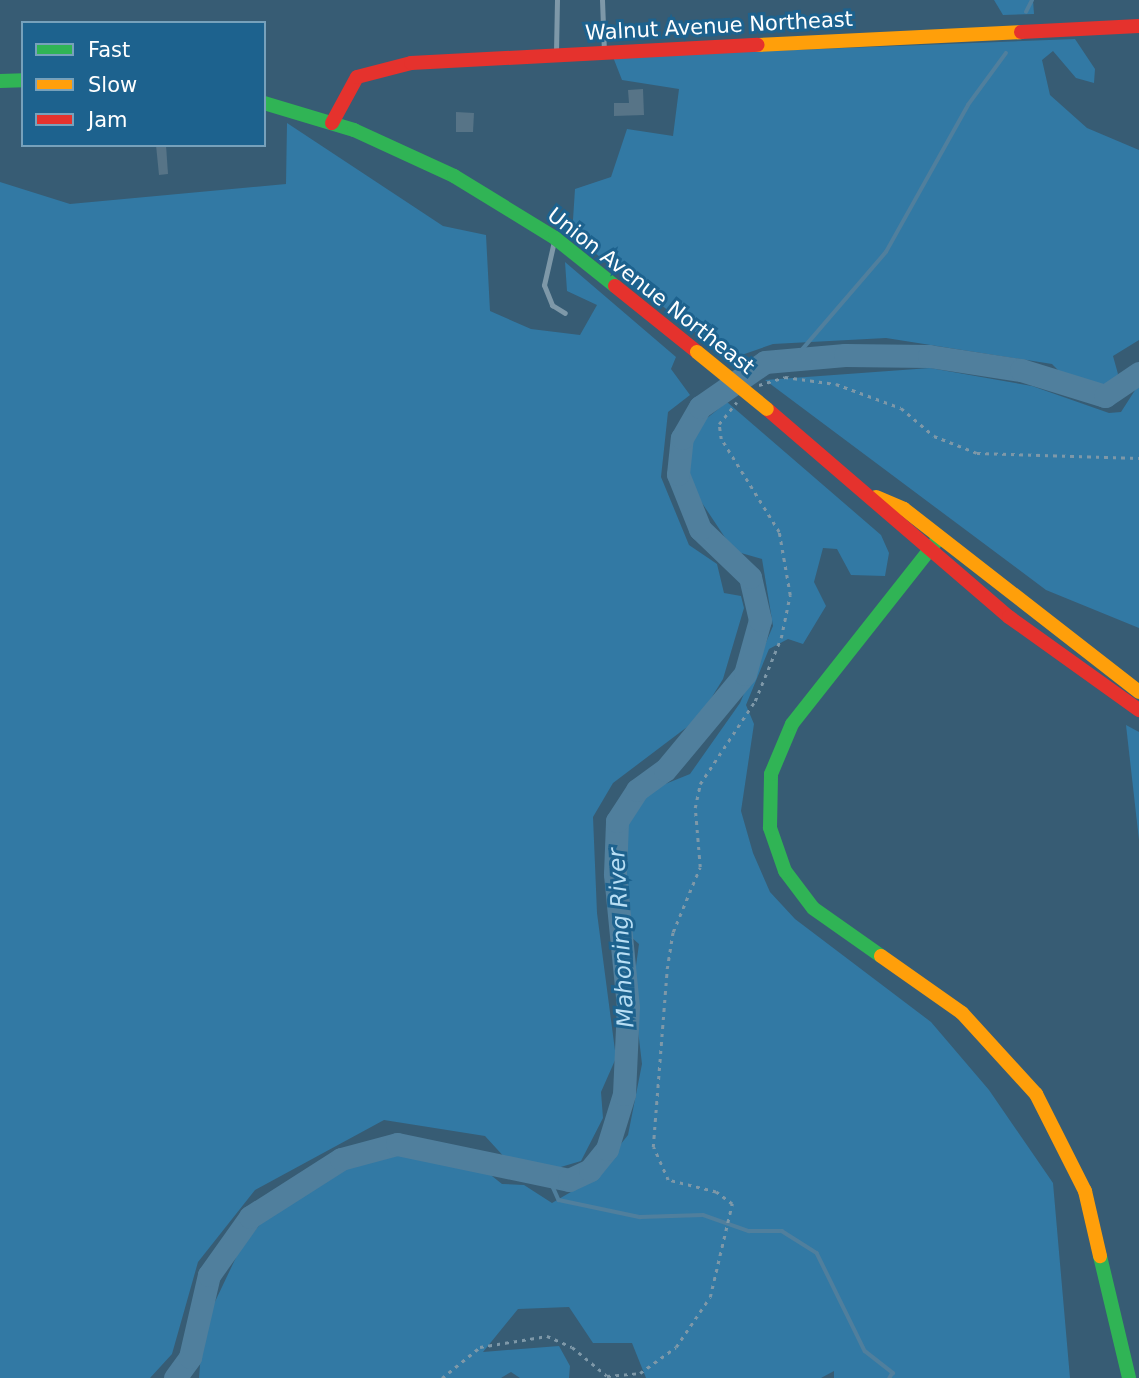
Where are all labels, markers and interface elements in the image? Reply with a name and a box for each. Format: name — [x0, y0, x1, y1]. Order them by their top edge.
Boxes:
street label: Walnut Avenue Northeast — [585, 6, 853, 46]
legend — [21, 21, 266, 147]
text: Fast — [88, 38, 130, 62]
text: Slow — [88, 73, 137, 97]
text: Jam — [88, 108, 128, 132]
street label: Union Avenue Northeast — [542, 202, 760, 380]
water label: Mahoning River — [603, 848, 639, 1028]

